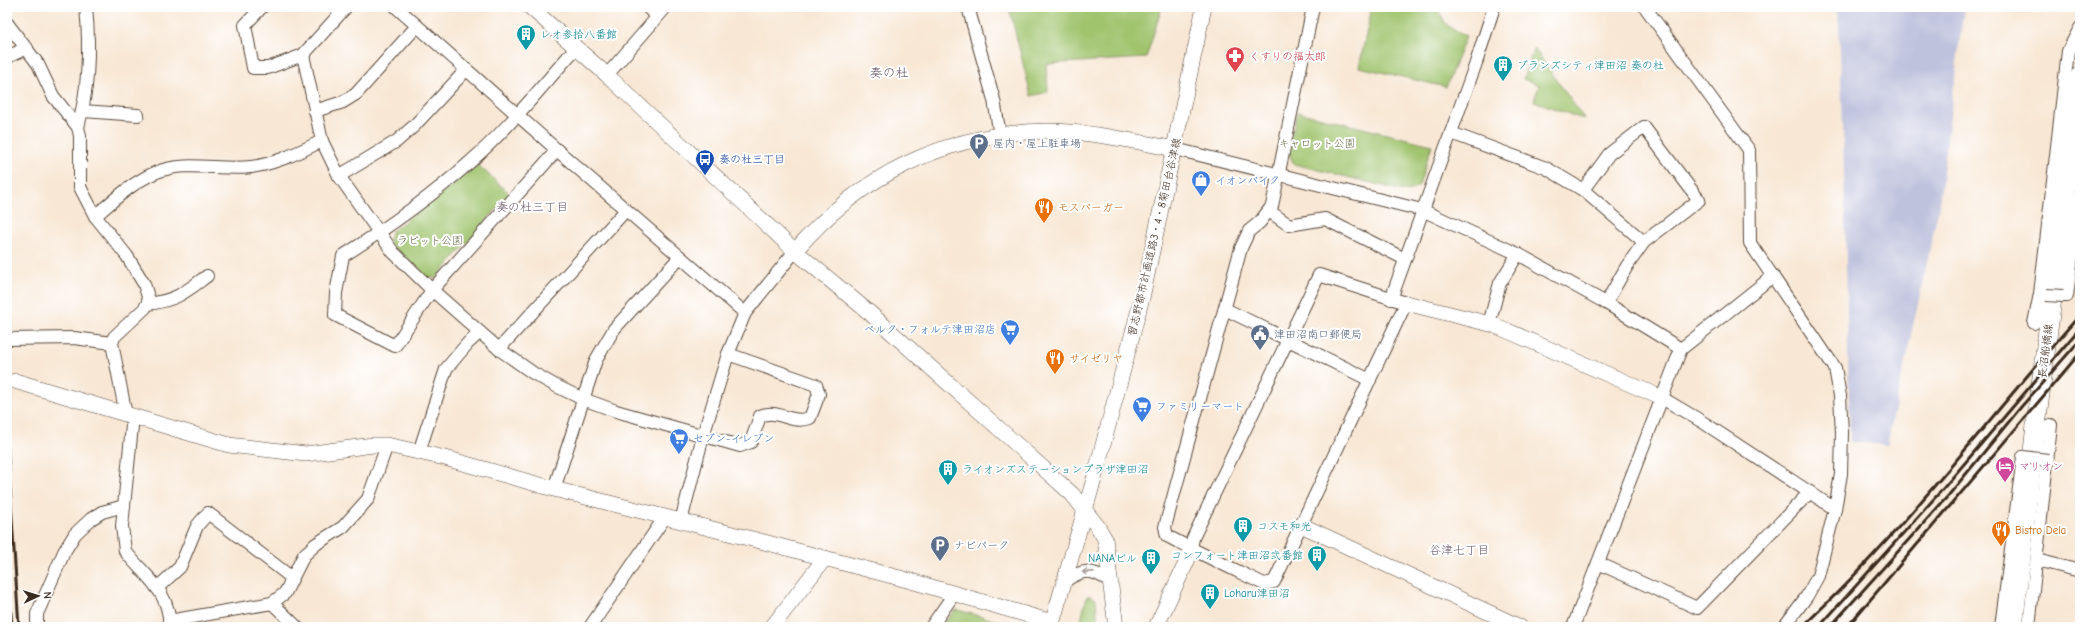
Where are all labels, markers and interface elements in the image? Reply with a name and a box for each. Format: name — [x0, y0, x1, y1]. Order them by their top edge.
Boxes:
building icon: レオ参拾八番館 — [515, 23, 537, 51]
place label: レオ参拾八番館 — [540, 28, 617, 41]
pharmacy icon: くすりの福太郎 — [1224, 45, 1246, 73]
place label: くすりの福太郎 — [1249, 50, 1326, 63]
building icon: ブランズシティ津田沼 奏の杜 — [1492, 54, 1514, 82]
place label: ブランズシティ津田沼 奏の杜 — [1517, 59, 1664, 72]
district label: 奏の杜 — [869, 65, 909, 80]
parking icon: 屋内・屋上駐車場 — [968, 132, 990, 160]
street label: 習志野都市計画道路3・4・8菊田台谷津線 — [1125, 136, 1184, 338]
place label: 屋内・屋上駐車場 — [993, 137, 1081, 150]
park label: キャロット公園 — [1279, 137, 1356, 150]
bus stop icon: 奏の杜三丁目 — [694, 148, 716, 176]
place label: 奏の杜三丁目 — [719, 153, 785, 166]
shop icon: イオンバイク — [1190, 169, 1212, 197]
place label: イオンバイク — [1215, 174, 1280, 187]
restaurant icon: モスバーガー — [1033, 196, 1055, 224]
district label: 奏の杜三丁目 — [496, 200, 568, 214]
place label: モスバーガー — [1058, 201, 1124, 214]
park label: ラビット公園 — [397, 234, 463, 247]
supermarket icon: ベルク・フォルテ津田沼店 — [999, 318, 1021, 346]
place label: ベルク・フォルテ津田沼店 — [864, 323, 996, 336]
public building icon: 津田沼南口郵便局 — [1249, 323, 1271, 351]
street label: 長沼船橋線 — [2036, 323, 2055, 379]
place label: 津田沼南口郵便局 — [1274, 328, 1362, 341]
restaurant icon: サイゼリヤ — [1044, 347, 1066, 375]
place label: サイゼリヤ — [1069, 352, 1123, 365]
supermarket icon: ファミリーマート — [1131, 395, 1153, 423]
place label: ファミリーマート — [1156, 400, 1244, 413]
supermarket icon: セブン-イレブン — [668, 427, 690, 455]
place label: セブン-イレブン — [693, 432, 774, 445]
hotel icon: マリオン — [1994, 455, 2016, 483]
building icon: ライオンズステーションプラザ津田沼 — [937, 458, 959, 486]
place label: マリオン — [2019, 460, 2063, 473]
place label: ライオンズステーションプラザ津田沼 — [962, 463, 1149, 476]
building icon: コスモ和光 — [1232, 515, 1254, 543]
restaurant icon: Bistro Dela — [1990, 519, 2012, 547]
place label: コスモ和光 — [1257, 520, 1312, 533]
place label: Bistro Dela — [2015, 524, 2066, 537]
parking icon: ナビパーク — [929, 534, 951, 562]
place label: ナビパーク — [954, 539, 1009, 552]
district label: 谷津七丁目 — [1429, 543, 1489, 557]
building icon: コンフォート津田沼弐番館 — [1306, 544, 1328, 572]
building icon: NANAビル — [1140, 547, 1162, 575]
place label: コンフォート津田沼弐番館 — [1171, 549, 1303, 562]
place label: NANAビル — [1088, 552, 1137, 565]
one-way arrow — [1081, 569, 1094, 576]
north arrow — [18, 576, 58, 616]
building icon: Loharu津田沼 — [1199, 582, 1221, 610]
place label: Loharu津田沼 — [1224, 587, 1290, 600]
text: N — [41, 591, 54, 599]

